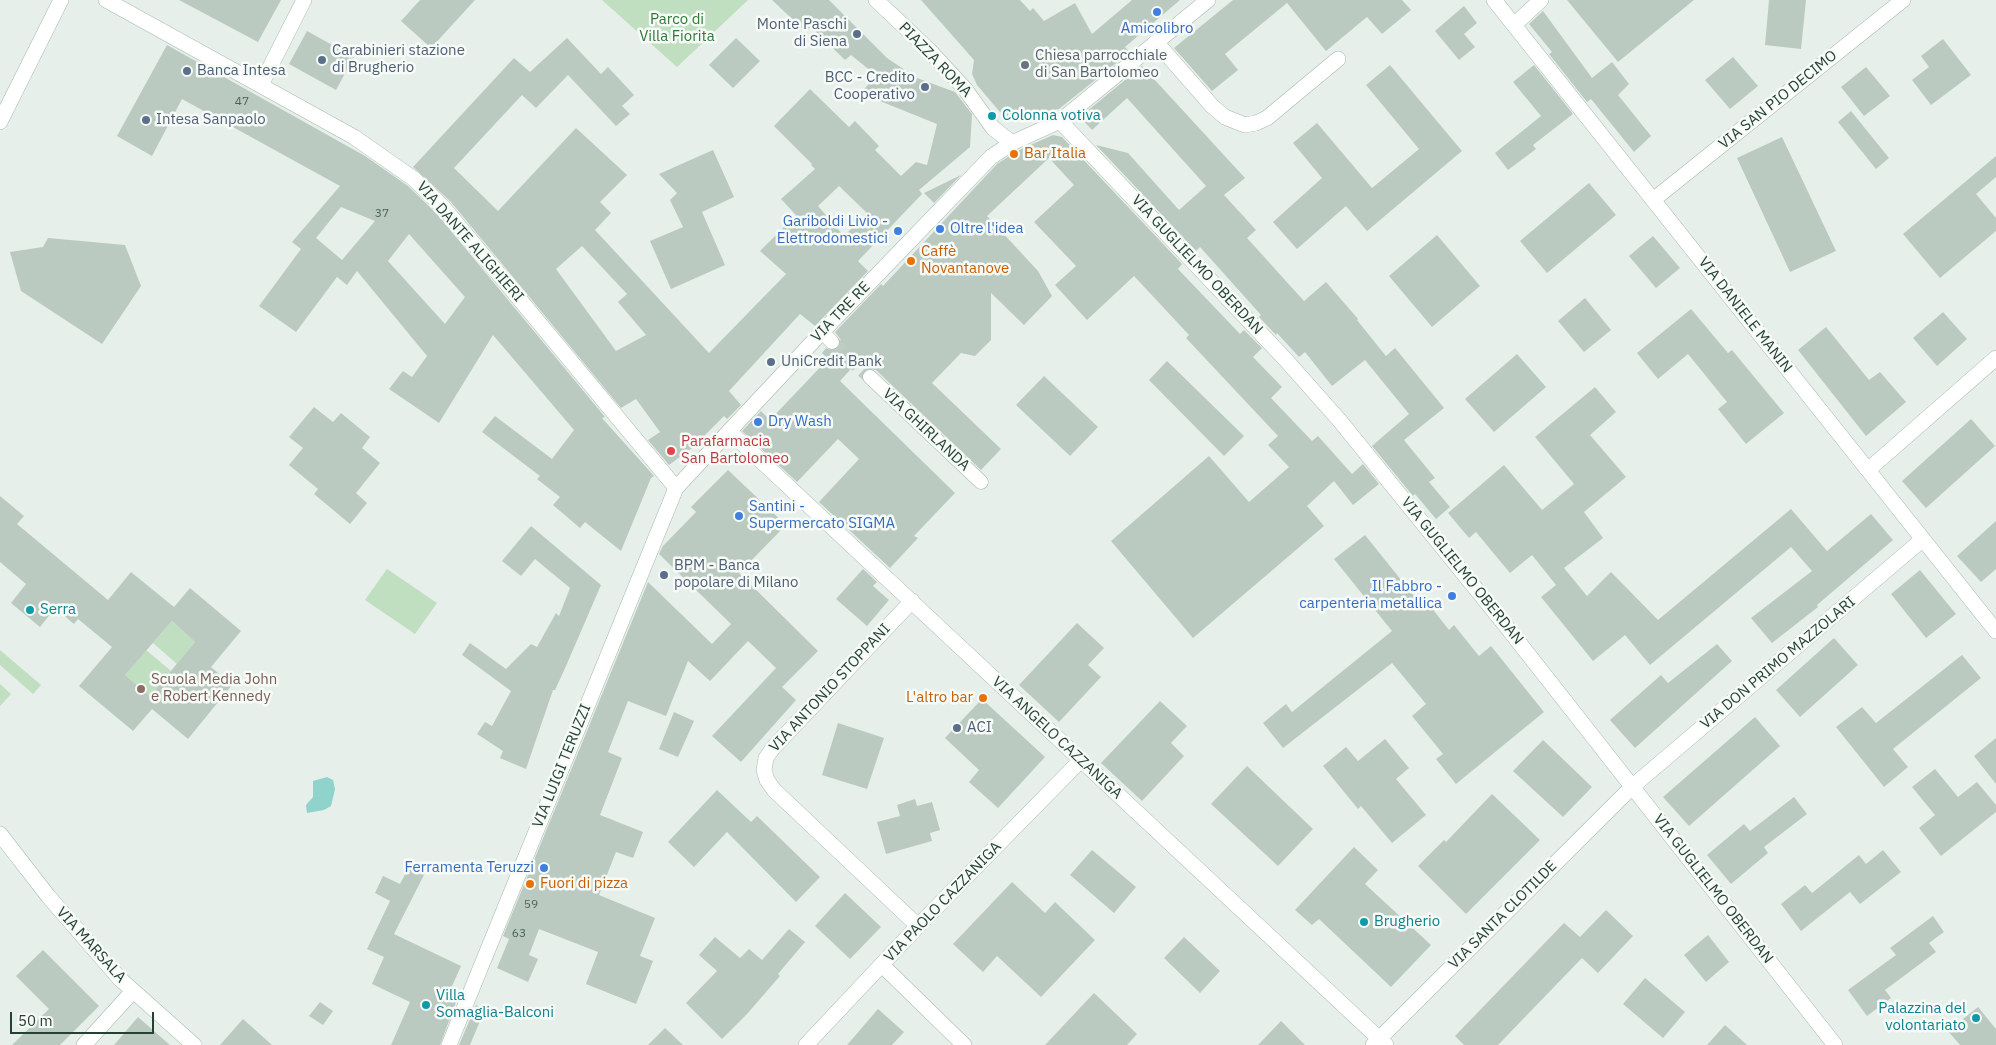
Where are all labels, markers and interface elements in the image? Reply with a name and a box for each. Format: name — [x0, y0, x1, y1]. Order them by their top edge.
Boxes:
marker: Amicolibro — [1151, 6, 1163, 18]
park label: Parco di Villa Fiorita — [639, 11, 715, 46]
place label: Monte Paschi di Siena — [757, 16, 847, 51]
street label: PIAZZA ROMA — [895, 19, 975, 101]
place label: Amicolibro — [1121, 20, 1193, 38]
marker: Monte Paschi di Siena — [851, 28, 863, 40]
place label: Carabinieri stazione di Brugherio — [332, 42, 465, 77]
place label: Chiesa parrocchiale di San Bartolomeo — [1035, 47, 1167, 82]
street label: VIA SAN PIO DECIMO — [1715, 47, 1841, 153]
marker: Carabinieri stazione di Brugherio — [316, 54, 328, 66]
marker: Chiesa parrocchiale di San Bartolomeo — [1019, 59, 1031, 71]
place label: Banca Intesa — [197, 62, 286, 80]
marker: Banca Intesa — [181, 65, 193, 77]
place label: BCC - Credito Cooperativo — [825, 69, 915, 104]
marker: BCC - Credito Cooperativo — [919, 81, 931, 93]
house number: 47 — [235, 95, 249, 109]
place label: Colonna votiva — [1002, 107, 1101, 125]
marker: Colonna votiva — [986, 110, 998, 122]
place label: Intesa Sanpaolo — [156, 111, 266, 129]
marker: Intesa Sanpaolo — [140, 114, 152, 126]
place label: Bar Italia — [1024, 145, 1086, 163]
marker: Bar Italia — [1008, 148, 1020, 160]
street label: VIA DANTE ALIGHIERI — [413, 178, 527, 306]
street label: VIA GUGLIELMO OBERDAN — [1128, 191, 1266, 339]
house number: 37 — [375, 207, 389, 221]
place label: Gariboldi Livio - Elettrodomestici — [777, 213, 888, 248]
place label: Oltre l'idea — [950, 220, 1023, 238]
marker: Oltre l'idea — [934, 223, 946, 235]
marker: Gariboldi Livio - Elettrodomestici — [892, 225, 904, 237]
place label: Caffè Novantanove — [921, 243, 1009, 278]
street label: VIA DANIELE MANIN — [1694, 254, 1796, 376]
marker: Caffè Novantanove — [905, 255, 917, 267]
street label: VIA TRE RE — [808, 278, 874, 346]
place label: UniCredit Bank — [781, 353, 882, 371]
marker: UniCredit Bank — [765, 356, 777, 368]
street label: VIA GHIRLANDA — [879, 385, 973, 475]
place label: Dry Wash — [768, 413, 832, 431]
marker: Dry Wash — [752, 416, 764, 428]
place label: Parafarmacia San Bartolomeo — [681, 433, 789, 468]
marker: Parafarmacia San Bartolomeo — [665, 445, 677, 457]
street label: VIA GUGLIELMO OBERDAN — [1397, 494, 1527, 648]
place label: Santini - Supermercato SIGMA — [749, 498, 895, 533]
marker: Santini - Supermercato SIGMA — [733, 510, 745, 522]
place label: BPM - Banca popolare di Milano — [674, 557, 798, 592]
marker: BPM - Banca popolare di Milano — [658, 569, 670, 581]
place label: Il Fabbro - carpenteria metallica — [1299, 578, 1442, 613]
marker: Il Fabbro - carpenteria metallica — [1446, 590, 1458, 602]
street label: VIA DON PRIMO MAZZOLARI — [1697, 593, 1859, 733]
place label: Serra — [40, 601, 76, 619]
marker: Serra — [24, 604, 36, 616]
street label: VIA ANTONIO STOPPANI — [766, 620, 894, 756]
place label: Scuola Media John e Robert Kennedy — [151, 671, 277, 706]
street label: VIA ANGELO CAZZANIGA — [988, 673, 1126, 803]
marker: Scuola Media John e Robert Kennedy — [135, 683, 147, 695]
place label: L'altro bar — [906, 689, 973, 707]
marker: L'altro bar — [977, 692, 989, 704]
street label: VIA LUIGI TERUZZI — [529, 702, 595, 830]
place label: ACI — [967, 719, 992, 737]
marker: ACI — [951, 722, 963, 734]
street label: VIA GUGLIELMO OBERDAN — [1649, 811, 1777, 967]
street label: VIA PAOLO CAZZANIGA — [881, 838, 1005, 966]
street label: VIA SANTA CLOTILDE — [1445, 857, 1561, 973]
place label: Ferramenta Teruzzi — [405, 859, 534, 877]
marker: Ferramenta Teruzzi — [538, 862, 550, 874]
place label: Fuori di pizza — [540, 875, 628, 893]
marker: Fuori di pizza — [524, 878, 536, 890]
house number: 59 — [524, 898, 538, 912]
street label: VIA MARSALA — [52, 904, 130, 986]
place label: Brugherio — [1374, 913, 1440, 931]
marker: Brugherio — [1358, 916, 1370, 928]
house number: 63 — [512, 927, 526, 941]
place label: Villa Somaglia-Balconi — [436, 987, 554, 1022]
marker: Villa Somaglia-Balconi — [420, 999, 432, 1011]
place label: Palazzina del volontariato — [1878, 1000, 1966, 1035]
scale bar — [12, 1002, 156, 1034]
text: 50 m — [18, 1011, 53, 1030]
marker: Palazzina del volontariato — [1970, 1012, 1982, 1024]

